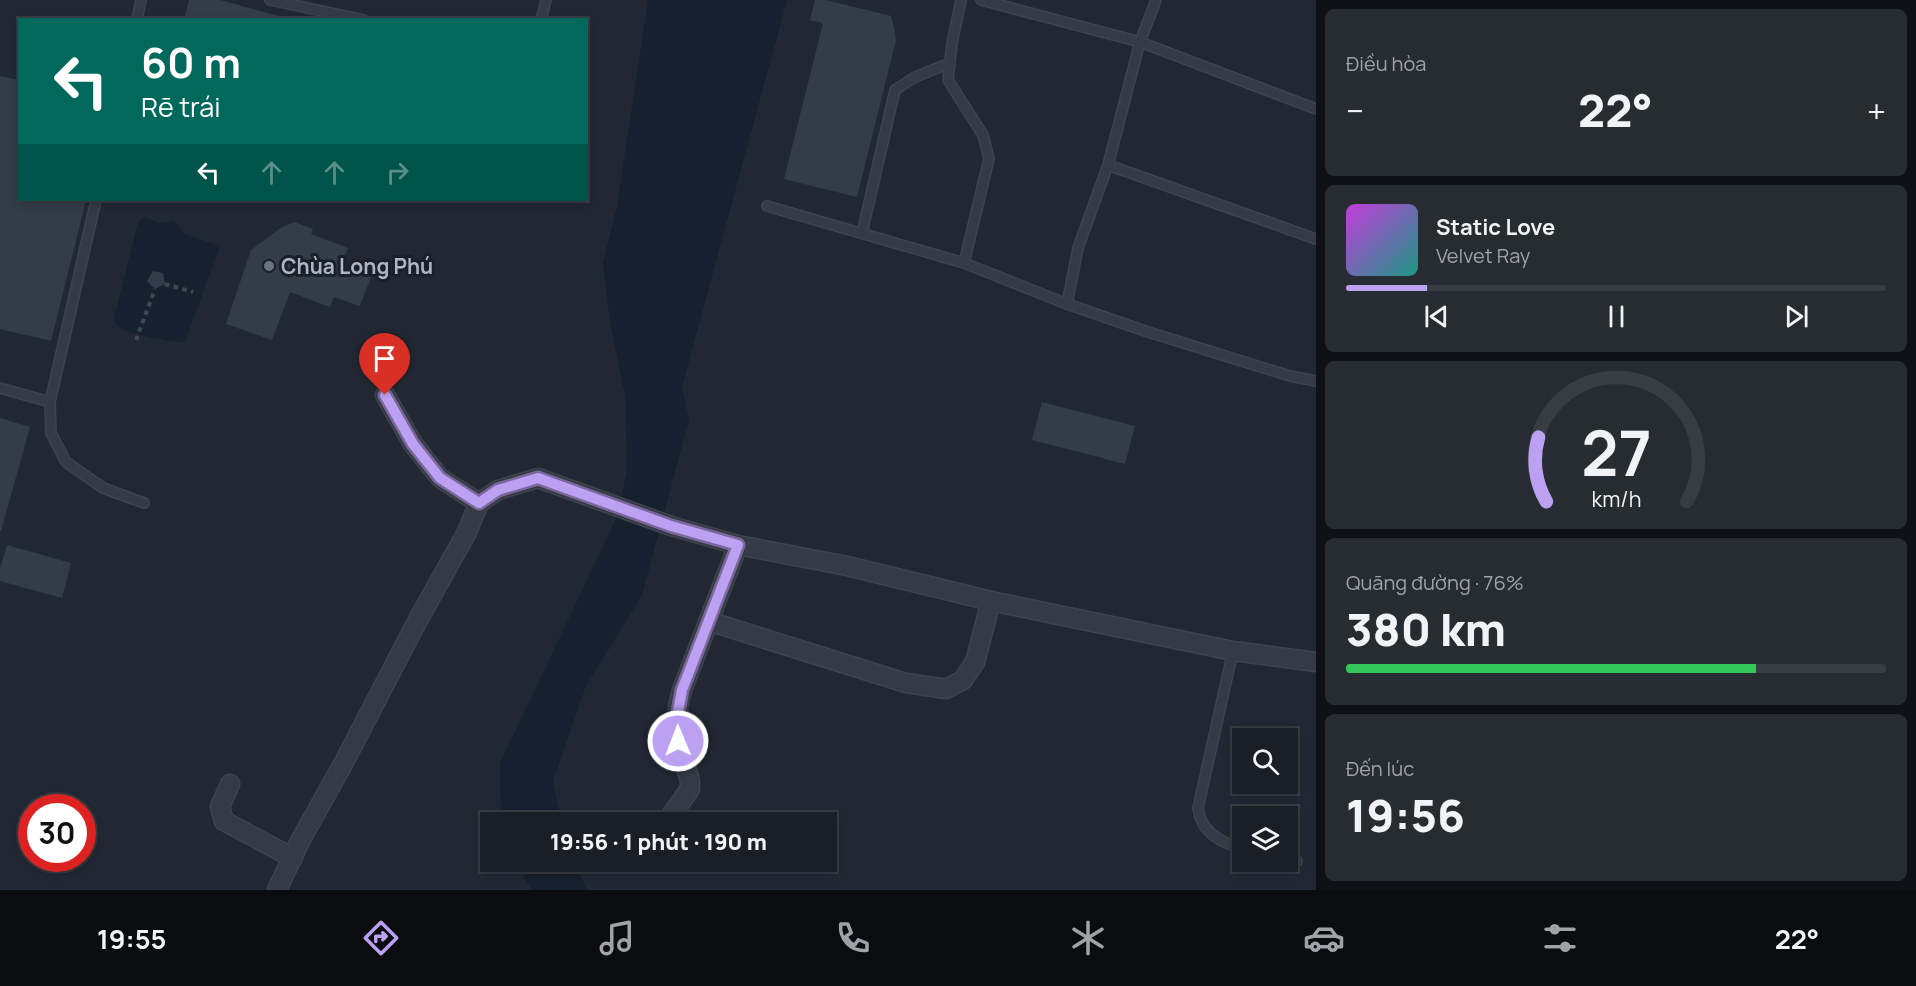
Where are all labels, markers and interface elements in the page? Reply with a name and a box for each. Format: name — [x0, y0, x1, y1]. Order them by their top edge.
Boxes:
text: 60 m — [141, 33, 241, 91]
icon: left — [42, 42, 120, 120]
text: Điều hòa — [1346, 50, 1426, 77]
text: 22° — [1578, 79, 1653, 141]
text: Rẽ trái — [141, 88, 221, 125]
text: − — [1346, 88, 1364, 133]
text: + — [1867, 88, 1886, 133]
icon: left — [192, 156, 225, 189]
icon: ahead — [255, 156, 288, 189]
icon: ahead — [318, 156, 351, 189]
icon: right — [381, 156, 414, 189]
text: Static Love — [1436, 212, 1555, 242]
text: Velvet Ray — [1436, 242, 1530, 269]
place label: Chùa Long Phú — [281, 252, 433, 280]
marker: Chùa Long Phú — [262, 259, 276, 273]
icon: previous — [1420, 300, 1453, 333]
icon: pause — [1600, 300, 1633, 333]
icon: next — [1780, 300, 1813, 333]
pin — [359, 333, 410, 395]
icon: arrive — [368, 342, 401, 375]
text: 27 — [1581, 409, 1651, 495]
text: km/h — [1591, 484, 1641, 513]
text: Quãng đường · 76% — [1346, 569, 1524, 596]
text: 380 km — [1346, 598, 1506, 660]
position arrow — [646, 709, 710, 773]
map controls — [1232, 728, 1298, 872]
button: search — [1232, 728, 1298, 794]
text: Đến lúc — [1346, 755, 1414, 782]
text: 19:56 — [1346, 784, 1465, 846]
speed limit sign: 30 — [18, 794, 96, 872]
button: layers — [1232, 806, 1298, 872]
text: 19:56 · 1 phút · 190 m — [550, 827, 767, 857]
icon: directions — [360, 917, 402, 959]
icon: music — [596, 917, 638, 959]
icon: phone — [832, 917, 874, 959]
icon: climate — [1067, 917, 1109, 959]
icon: car — [1303, 917, 1345, 959]
icon: filters — [1539, 917, 1581, 959]
text: 19:55 — [97, 920, 166, 957]
text: 22° — [1775, 920, 1819, 957]

